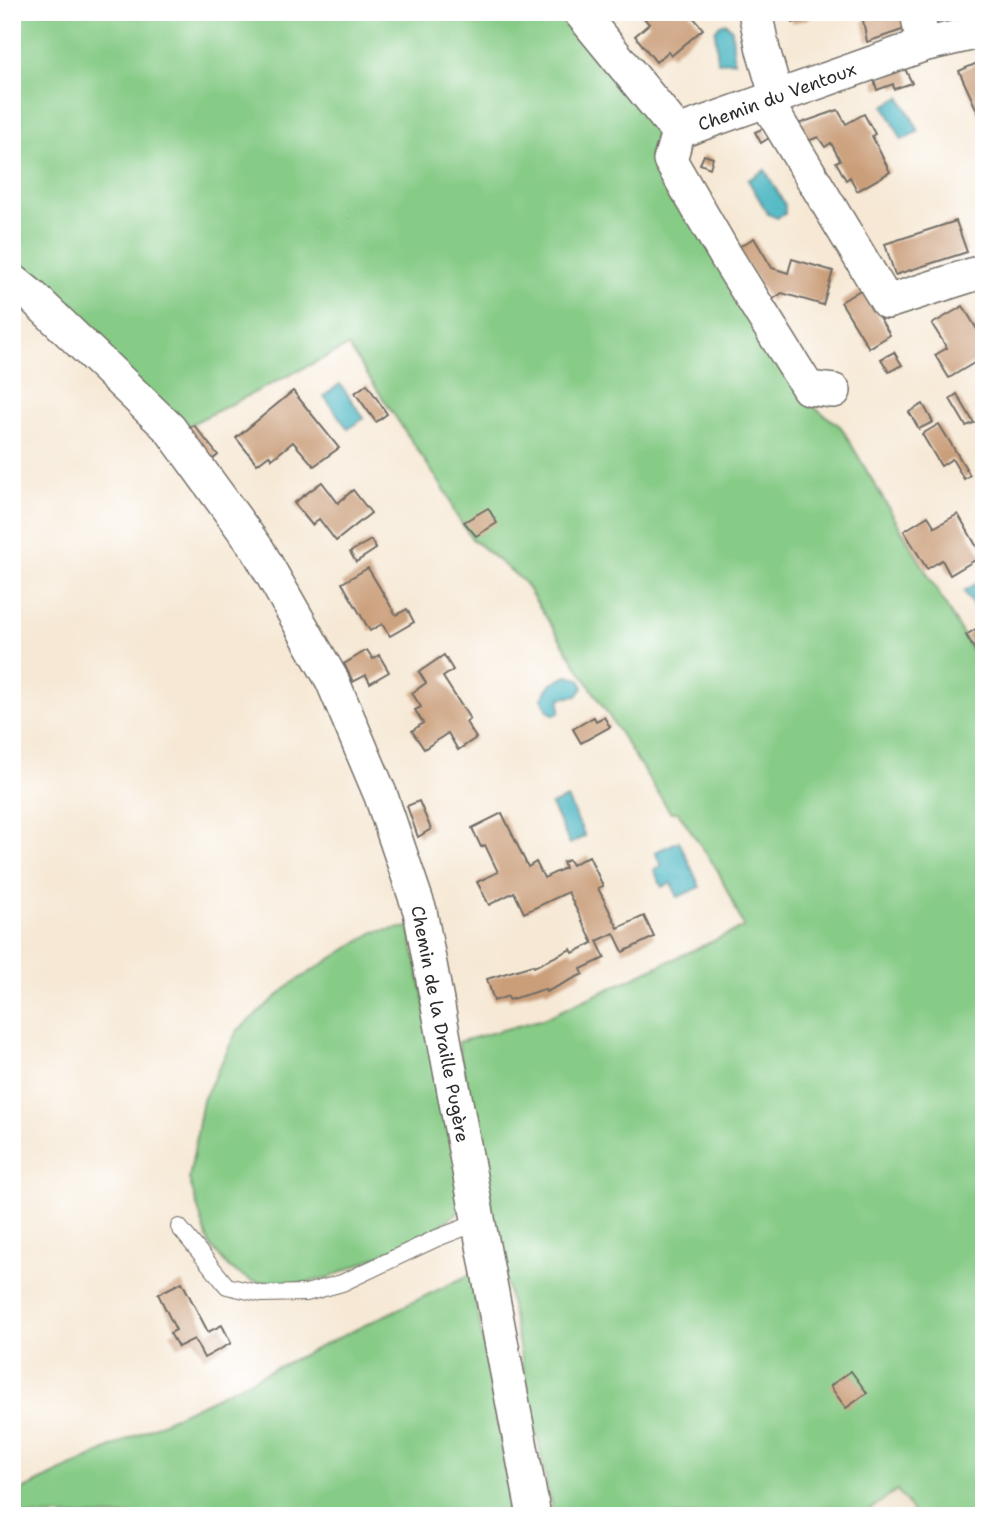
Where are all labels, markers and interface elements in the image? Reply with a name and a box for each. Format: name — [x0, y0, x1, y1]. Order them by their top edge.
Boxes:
street label: Chemin du Ventoux — [695, 57, 859, 137]
street label: Chemin de la Draille Pugère — [405, 904, 475, 1144]

